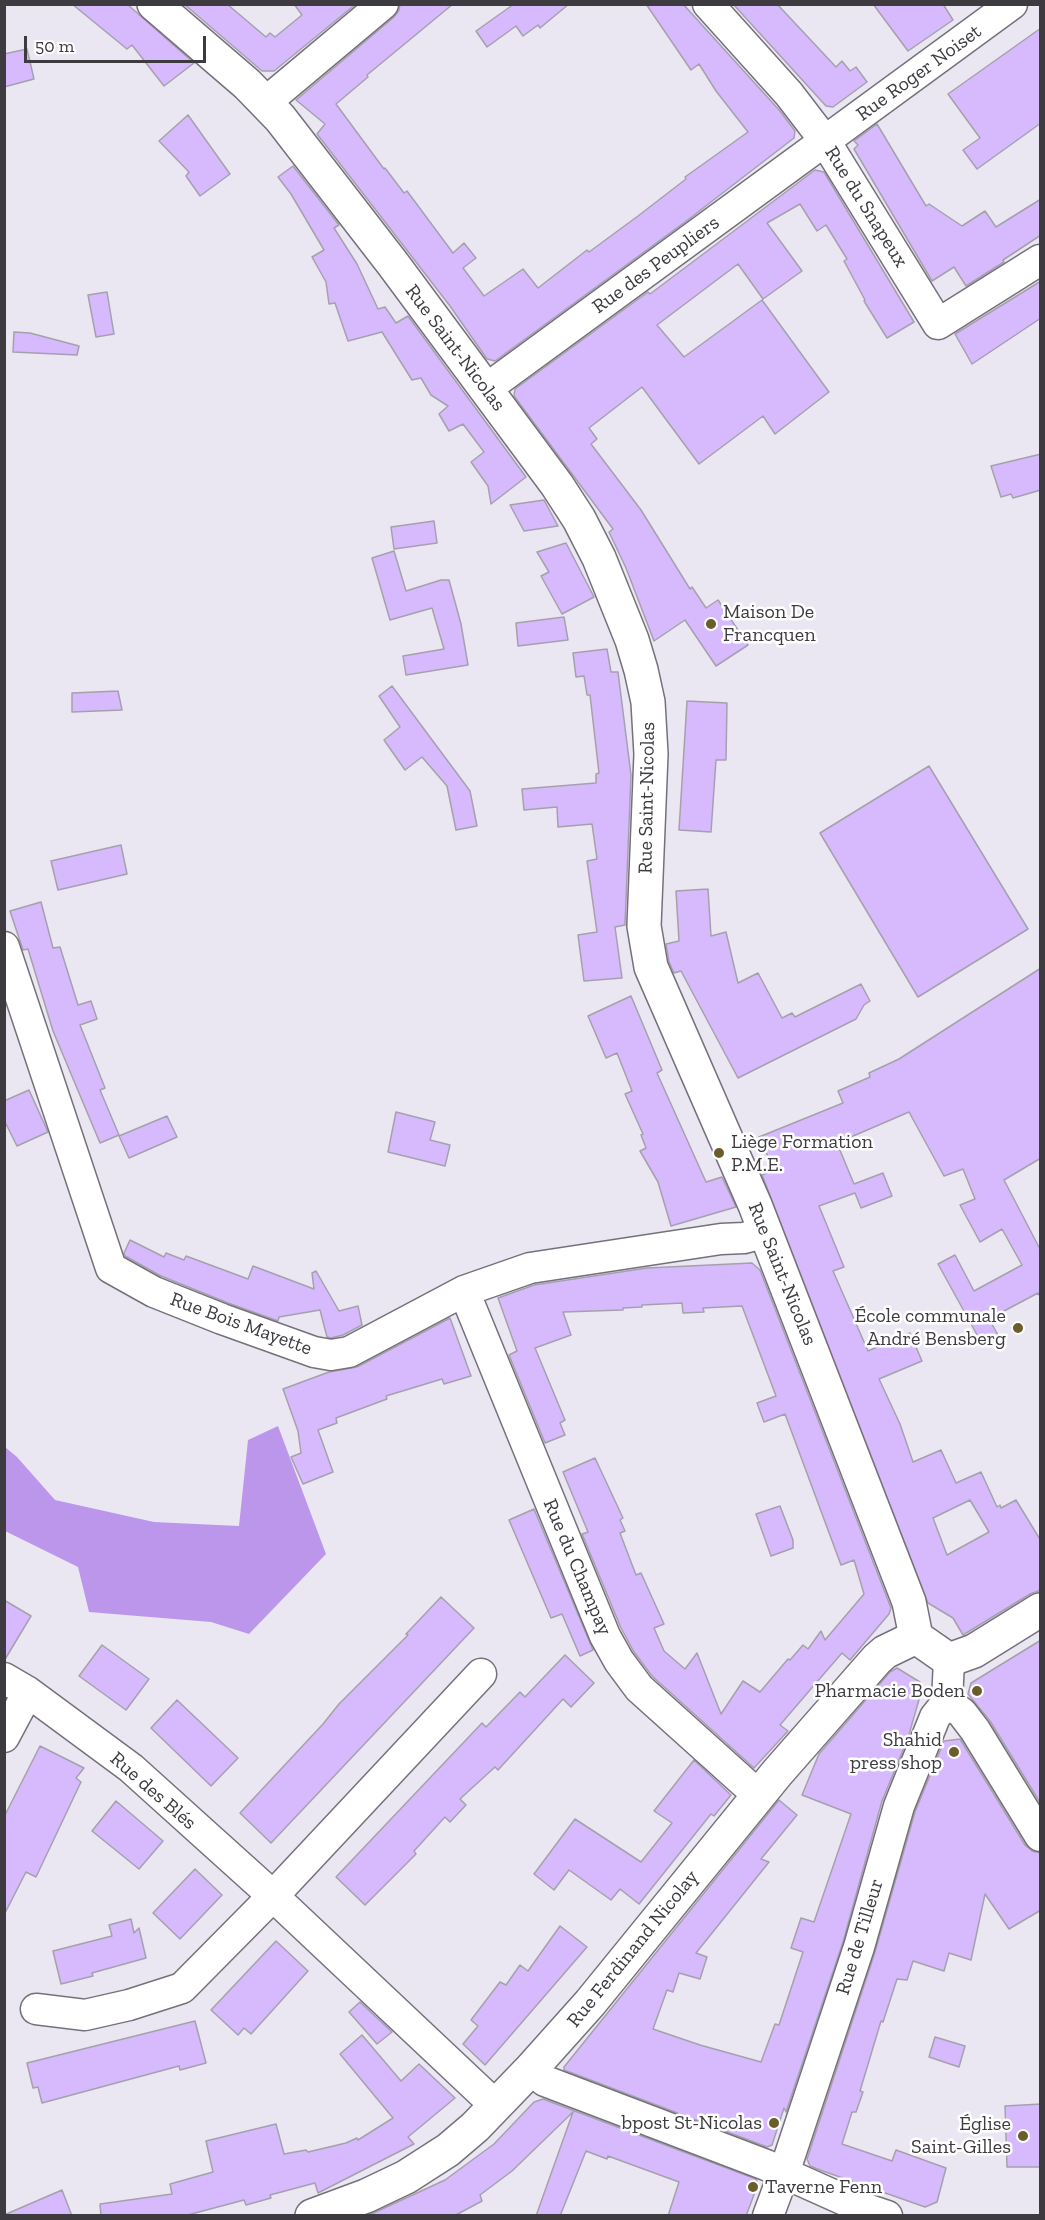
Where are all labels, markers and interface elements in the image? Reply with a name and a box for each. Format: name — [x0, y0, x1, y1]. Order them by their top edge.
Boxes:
street label: Rue Roger Noiset — [852, 20, 986, 126]
scale bar — [27, 24, 208, 62]
text: 50 m — [35, 35, 74, 57]
street label: Rue du Snapeux — [819, 142, 913, 272]
street label: Rue des Peupliers — [588, 211, 724, 319]
street label: Rue Saint-Nicolas — [400, 280, 510, 416]
place label: Maison De Francquen — [723, 600, 816, 647]
marker: Maison De Francquen — [704, 617, 718, 631]
street label: Rue Saint-Nicolas — [634, 722, 660, 874]
place label: Liège Formation P.M.E. — [731, 1130, 873, 1177]
marker: Liège Formation P.M.E. — [712, 1146, 726, 1160]
street label: Rue Saint-Nicolas — [742, 1199, 822, 1349]
street label: Rue Bois Mayette — [167, 1287, 315, 1361]
place label: École communale André Bensberg — [854, 1304, 1006, 1351]
marker: École communale André Bensberg — [1011, 1321, 1025, 1335]
street label: Rue du Champay — [537, 1495, 617, 1639]
place label: Pharmacie Boden — [814, 1679, 965, 1703]
marker: Pharmacie Boden — [970, 1684, 984, 1698]
place label: Shahid press shop — [850, 1728, 942, 1775]
marker: Shahid press shop — [947, 1745, 961, 1759]
street label: Rue des Blés — [105, 1747, 201, 1835]
street label: Rue Ferdinand Nicolay — [562, 1866, 704, 2032]
street label: Rue de Tilleur — [831, 1876, 889, 1998]
place label: bpost St-Nicolas — [622, 2111, 762, 2135]
place label: Église Saint-Gilles — [911, 2112, 1011, 2159]
marker: bpost St-Nicolas — [767, 2116, 781, 2130]
marker: Église Saint-Gilles — [1016, 2129, 1030, 2143]
place label: Taverne Fenn — [765, 2175, 882, 2199]
marker: Taverne Fenn — [746, 2180, 760, 2194]

